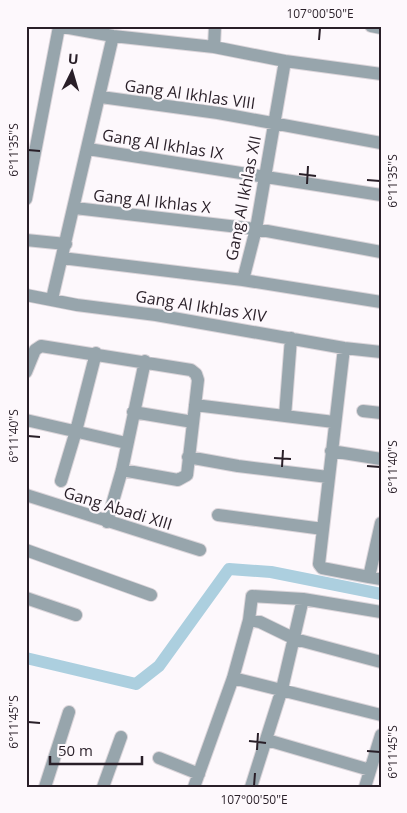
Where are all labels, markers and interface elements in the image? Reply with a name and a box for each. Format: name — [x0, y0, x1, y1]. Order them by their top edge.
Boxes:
text: 107°00'50"E — [286, 5, 354, 22]
north arrow — [48, 48, 98, 98]
text: U — [67, 49, 79, 68]
street label: Gang Al Ikhlas VIII — [123, 74, 257, 114]
text: 6°11'35"S — [5, 123, 22, 177]
street label: Gang Al Ikhlas IX — [101, 124, 226, 165]
street label: Gang Al Ikhlas XII — [220, 134, 266, 262]
text: 6°11'35"S — [384, 154, 401, 208]
street label: Gang Al Ikhlas X — [92, 184, 213, 218]
street label: Gang Al Ikhlas XIV — [134, 285, 268, 327]
text: 6°11'40"S — [5, 409, 22, 463]
text: 6°11'40"S — [384, 440, 401, 494]
street label: Gang Abadi XIII — [61, 481, 175, 535]
text: 6°11'45"S — [5, 695, 22, 749]
text: 6°11'45"S — [384, 725, 401, 779]
scale bar — [50, 733, 142, 765]
text: 50 m — [58, 740, 93, 760]
text: 107°00'50"E — [220, 791, 288, 808]

